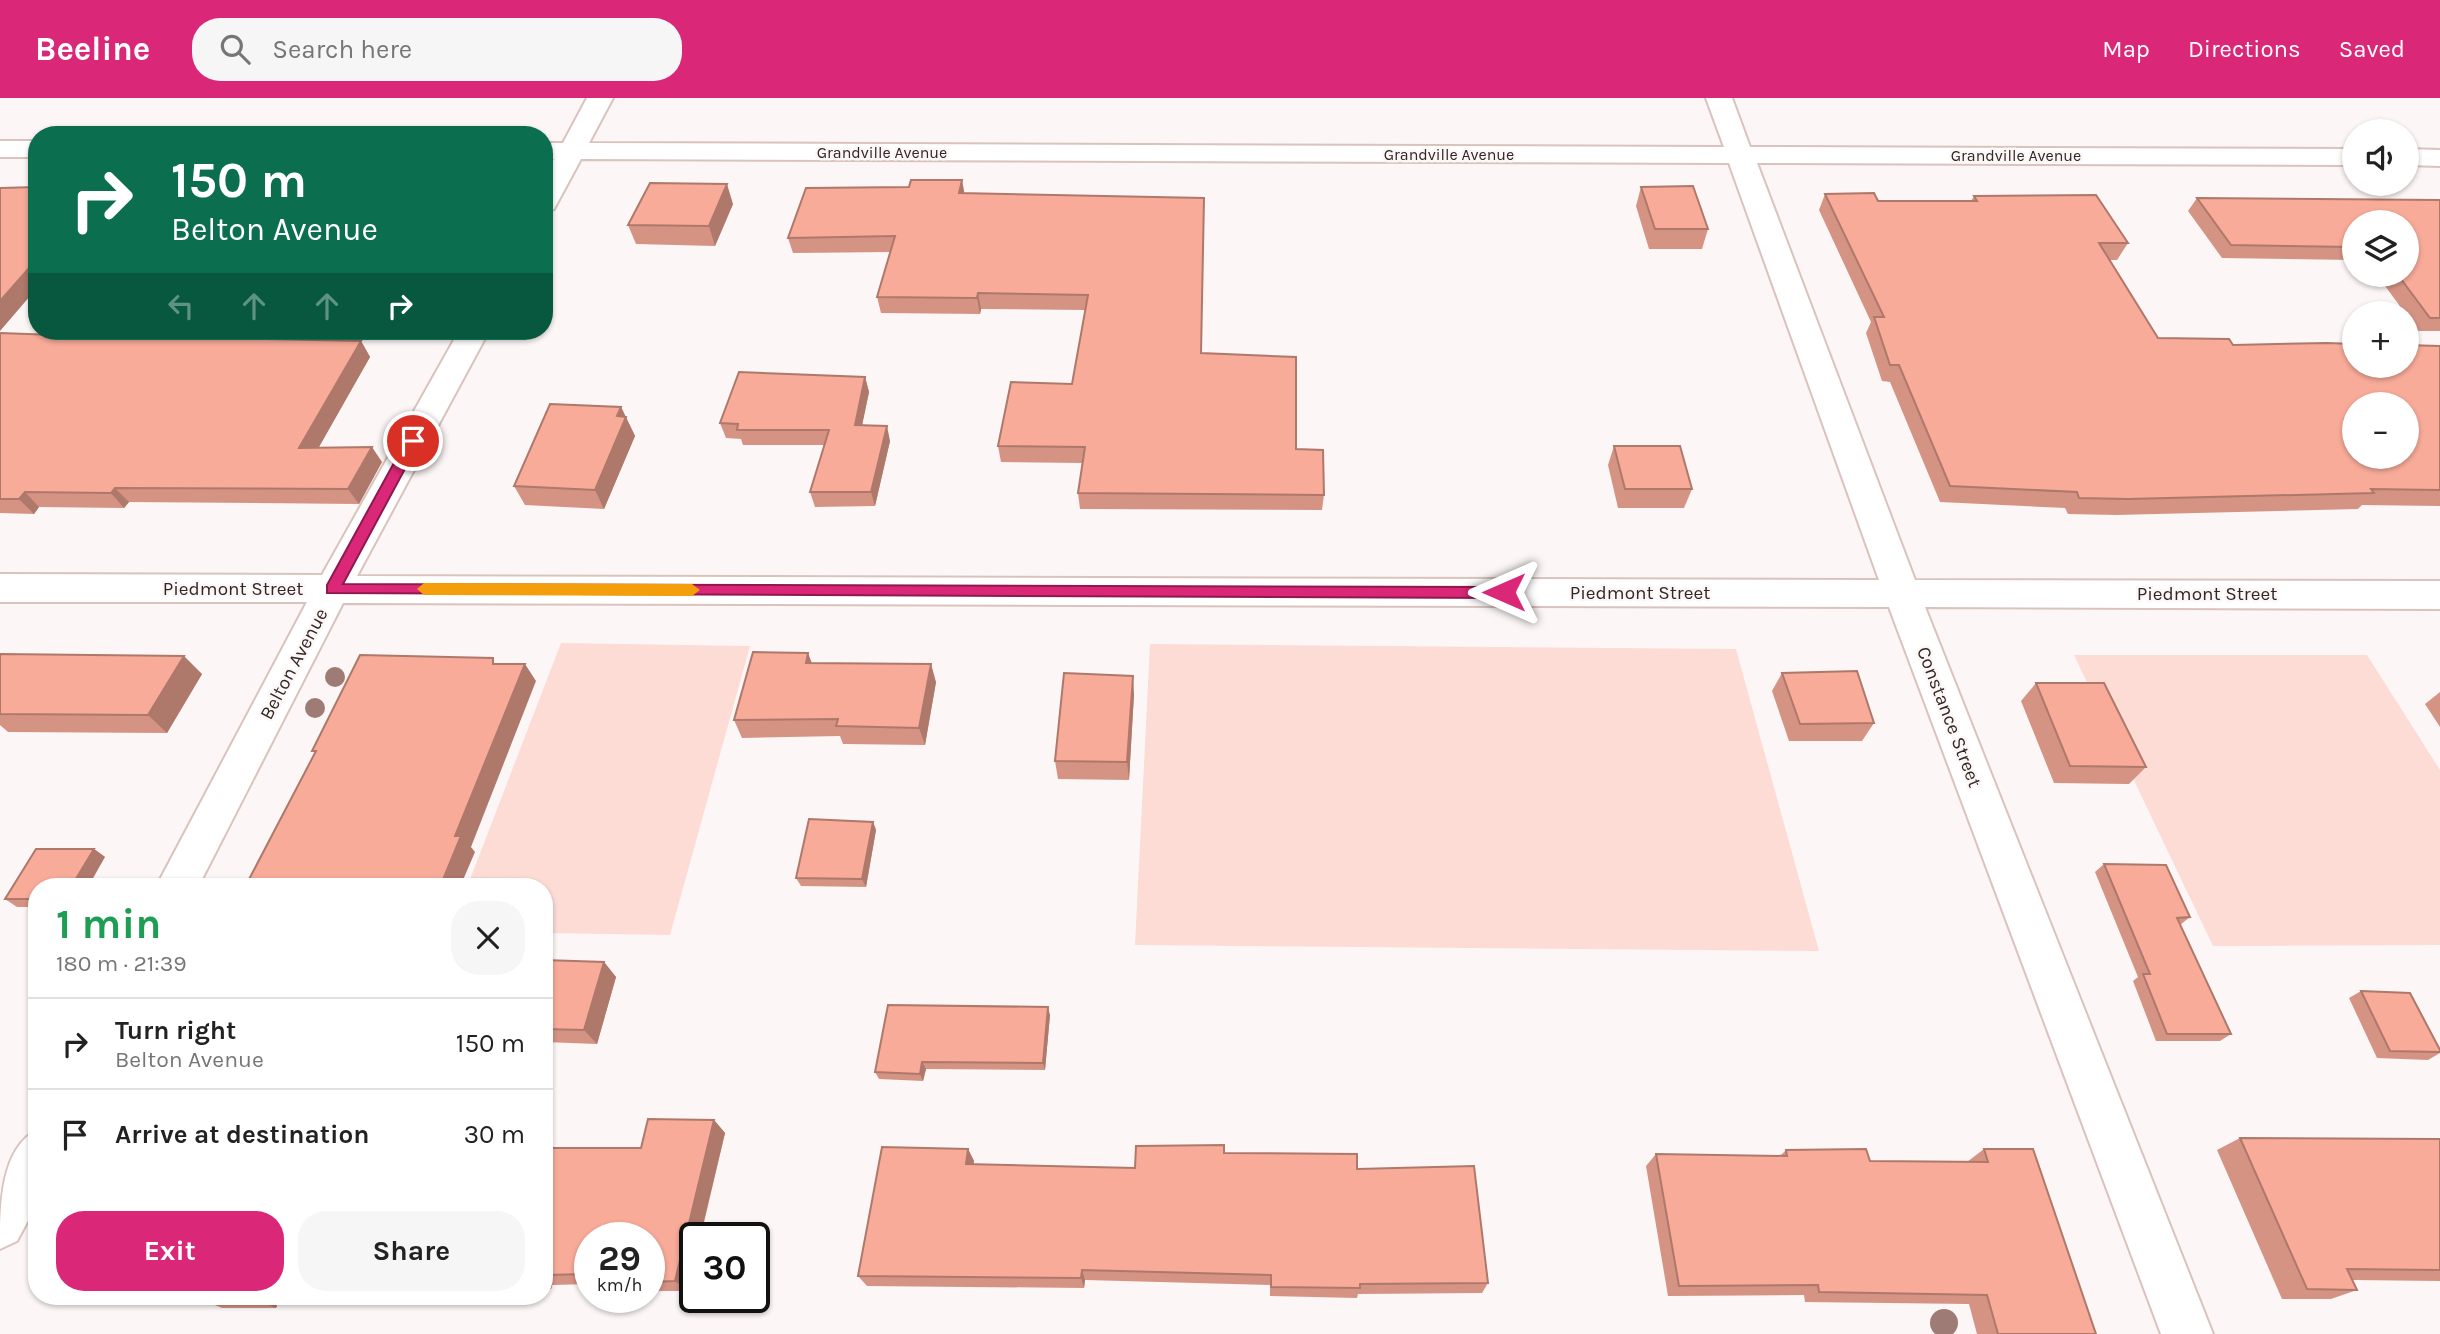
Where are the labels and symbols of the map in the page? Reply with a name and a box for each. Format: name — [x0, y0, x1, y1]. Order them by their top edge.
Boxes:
street label: Grandville Avenue — [817, 143, 947, 162]
street label: Grandville Avenue — [1384, 145, 1514, 164]
street label: Grandville Avenue — [1951, 146, 2081, 165]
pin — [383, 411, 443, 471]
position arrow — [1467, 555, 1541, 629]
street label: Piedmont Street — [163, 578, 303, 600]
street label: Piedmont Street — [1570, 582, 1710, 604]
street label: Piedmont Street — [2137, 583, 2277, 605]
street label: Belton Avenue — [255, 605, 333, 723]
street label: Constance Street — [1912, 644, 1986, 790]
speed limit sign: 30 — [679, 1222, 770, 1313]

